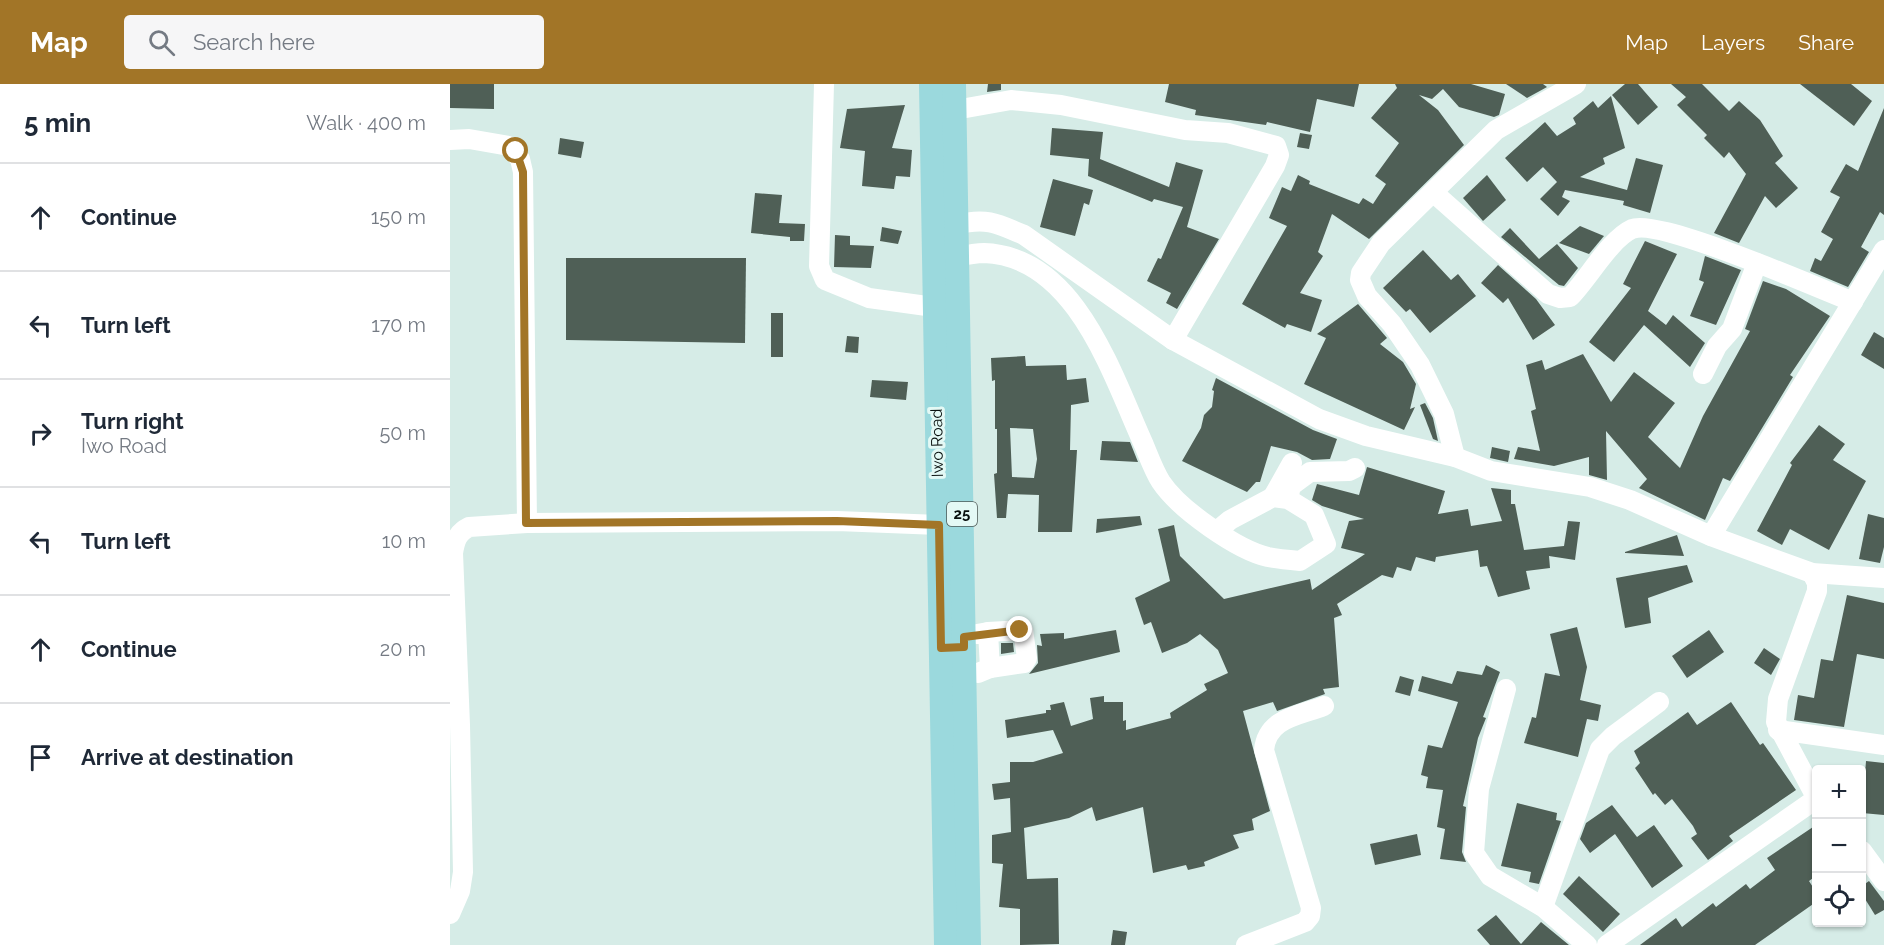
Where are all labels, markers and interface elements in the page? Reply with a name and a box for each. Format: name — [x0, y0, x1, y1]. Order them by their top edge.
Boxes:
search box — [124, 15, 544, 69]
text: Map — [30, 26, 88, 59]
icon: search — [145, 26, 178, 59]
text: Search here — [193, 29, 315, 55]
text: Map — [1625, 30, 1668, 55]
text: Layers — [1701, 30, 1765, 55]
text: Share — [1798, 30, 1854, 55]
text: 5 min — [24, 108, 91, 138]
text: Walk · 400 m — [306, 111, 426, 135]
route start — [502, 137, 528, 163]
icon: ahead — [24, 201, 57, 234]
text: Continue — [81, 204, 177, 230]
text: 150 m — [371, 205, 426, 229]
icon: left — [24, 309, 57, 342]
text: Turn left — [81, 312, 171, 338]
text: 170 m — [371, 313, 426, 337]
text: Turn right — [81, 408, 184, 434]
street label: Iwo Road — [927, 408, 947, 477]
icon: right — [24, 417, 57, 450]
text: 50 m — [379, 421, 426, 445]
text: Iwo Road — [81, 434, 167, 458]
road number: 25 — [947, 502, 977, 526]
icon: left — [24, 525, 57, 558]
text: Turn left — [81, 528, 171, 554]
text: 10 m — [382, 529, 426, 553]
route end — [1006, 616, 1032, 642]
icon: ahead — [24, 633, 57, 666]
text: Continue — [81, 636, 177, 662]
text: 20 m — [380, 637, 426, 661]
icon: arrive — [24, 741, 57, 774]
text: Arrive at destination — [81, 744, 294, 770]
map controls — [1812, 765, 1866, 927]
button: + — [1812, 765, 1866, 819]
button: − — [1812, 819, 1866, 873]
button: locate — [1812, 873, 1866, 927]

